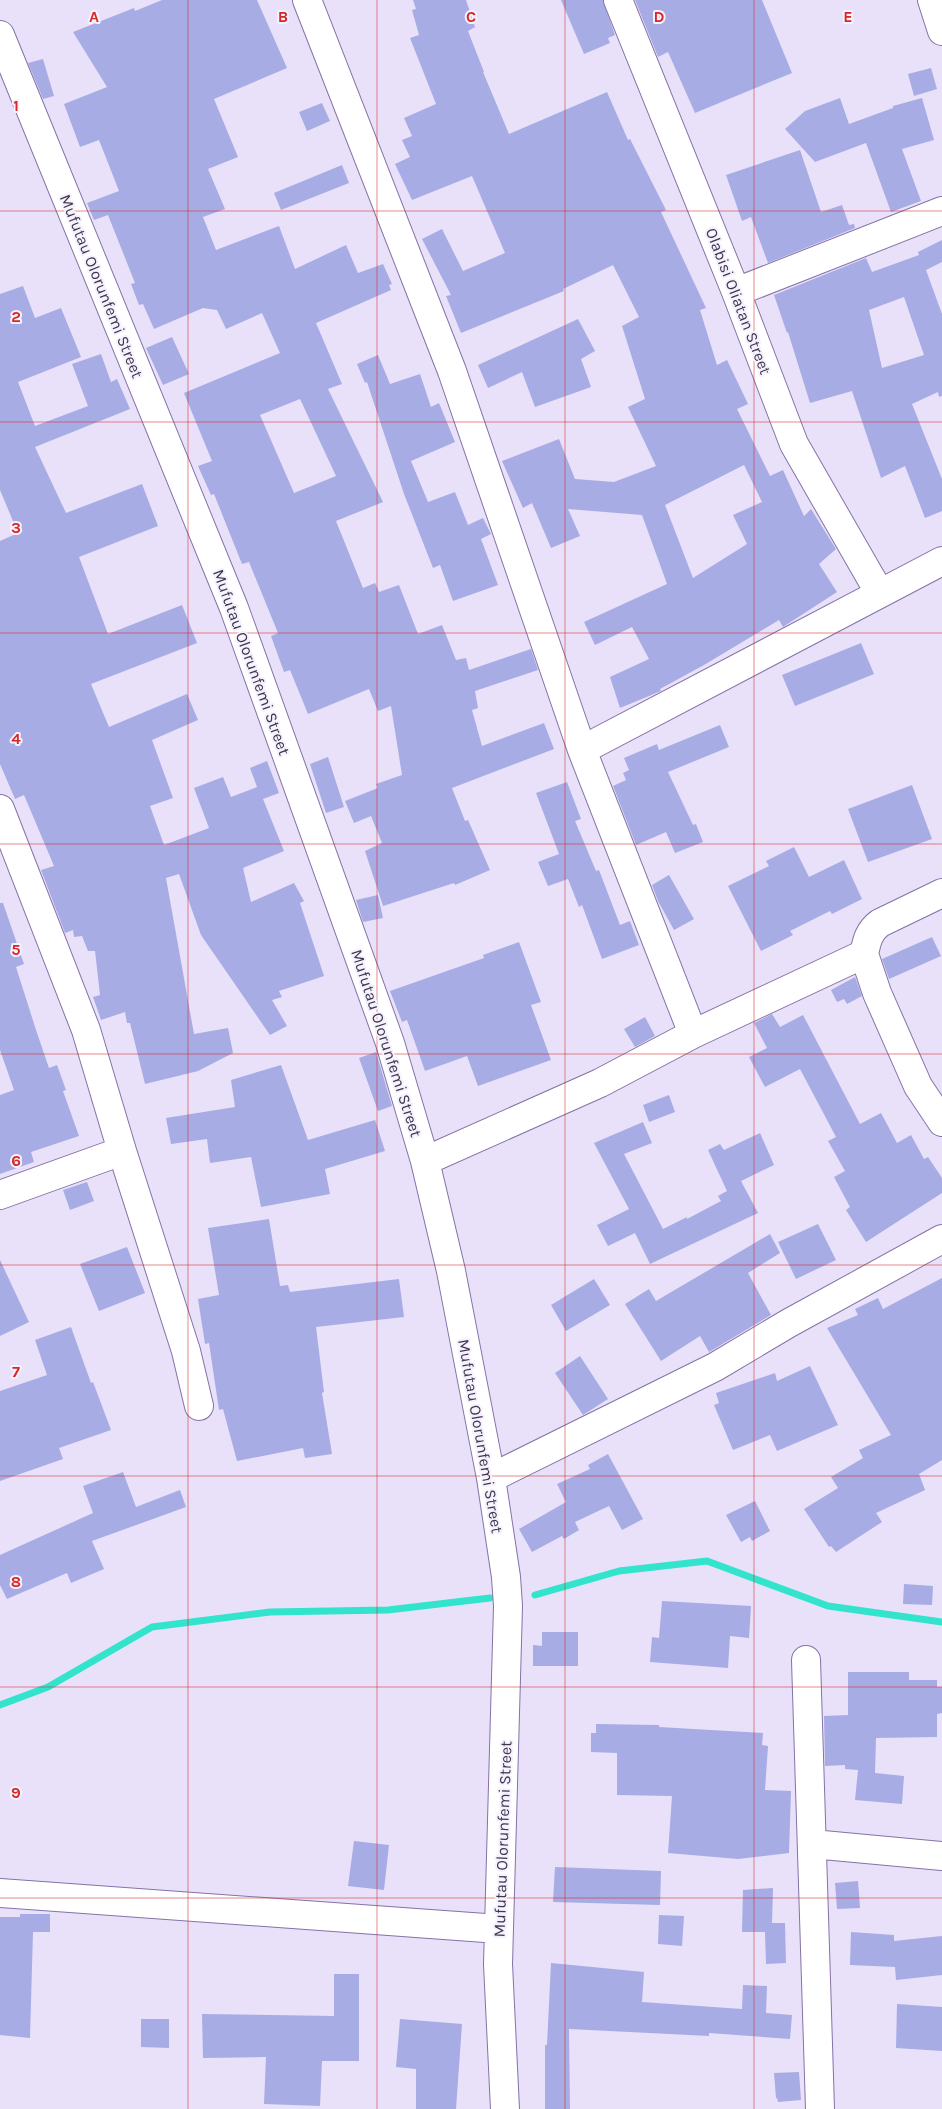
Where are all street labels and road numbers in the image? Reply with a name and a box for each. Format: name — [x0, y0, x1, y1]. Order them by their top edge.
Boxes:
street label: Mufutau Olorunfemi Street — [56, 192, 147, 381]
street label: Olabisi Oliatan Street — [702, 225, 775, 377]
street label: Mufutau Olorunfemi Street — [209, 567, 294, 758]
street label: Mufutau Olorunfemi Street — [347, 947, 426, 1140]
street label: Mufutau Olorunfemi Street — [454, 1338, 507, 1535]
street label: Mufutau Olorunfemi Street — [490, 1740, 515, 1938]

